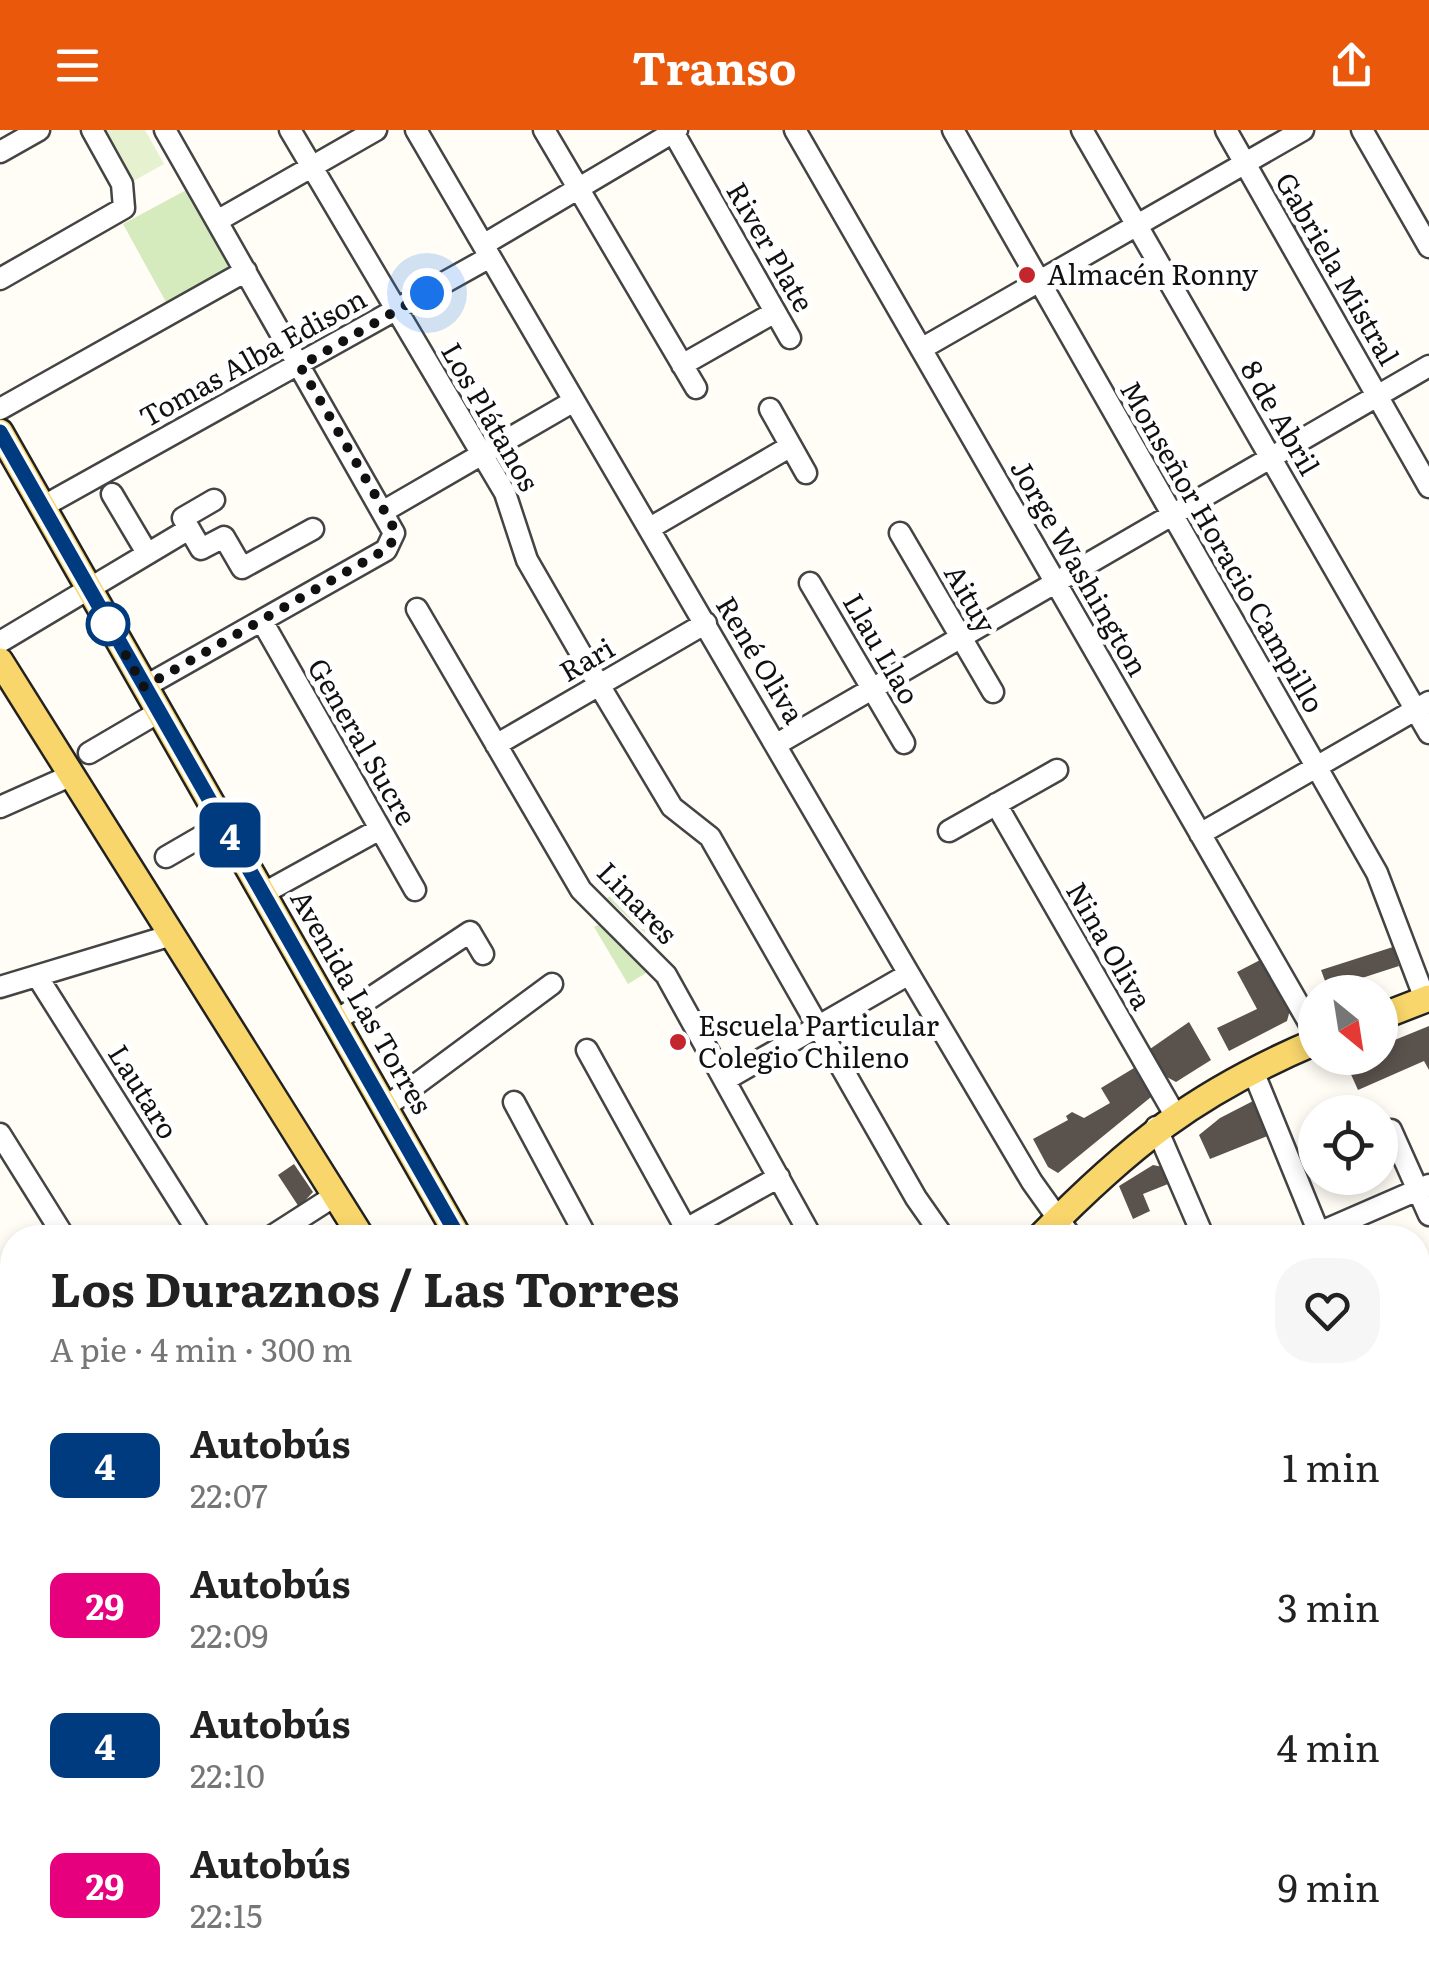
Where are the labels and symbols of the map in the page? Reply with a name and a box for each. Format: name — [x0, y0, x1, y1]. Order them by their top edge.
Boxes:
street label: Gabriela Mistral — [1266, 164, 1411, 372]
street label: River Plate — [718, 173, 826, 319]
place label: Almacén Ronny — [1047, 252, 1259, 294]
marker: Almacén Ronny — [1016, 264, 1038, 286]
your location — [402, 268, 452, 318]
street label: Tomas Alba Edison — [131, 276, 373, 436]
street label: Los Plátanos — [432, 334, 551, 498]
street label: 8 de Abril — [1232, 352, 1332, 482]
street label: Monseñor Horacio Campillo — [1111, 372, 1336, 720]
street label: Jorge Washington — [1001, 451, 1160, 683]
street label: Aituy — [935, 556, 1009, 641]
street label: Llau Llao — [834, 585, 932, 711]
street label: René Oliva — [707, 587, 816, 731]
unlabelled marker — [87, 603, 129, 645]
street label: Rari — [551, 626, 621, 691]
street label: General Sucre — [299, 650, 429, 832]
line badge: 4 — [198, 802, 262, 868]
street label: Linares — [589, 851, 688, 952]
street label: Nina Oliva — [1057, 873, 1164, 1017]
street label: Avenida Las Torres — [281, 881, 444, 1121]
north arrow — [1298, 975, 1398, 1075]
place label: Escuela Particular Colegio Chileno — [698, 1003, 940, 1077]
marker: Escuela Particular Colegio Chileno — [667, 1031, 689, 1053]
street label: Lautaro — [99, 1036, 190, 1146]

